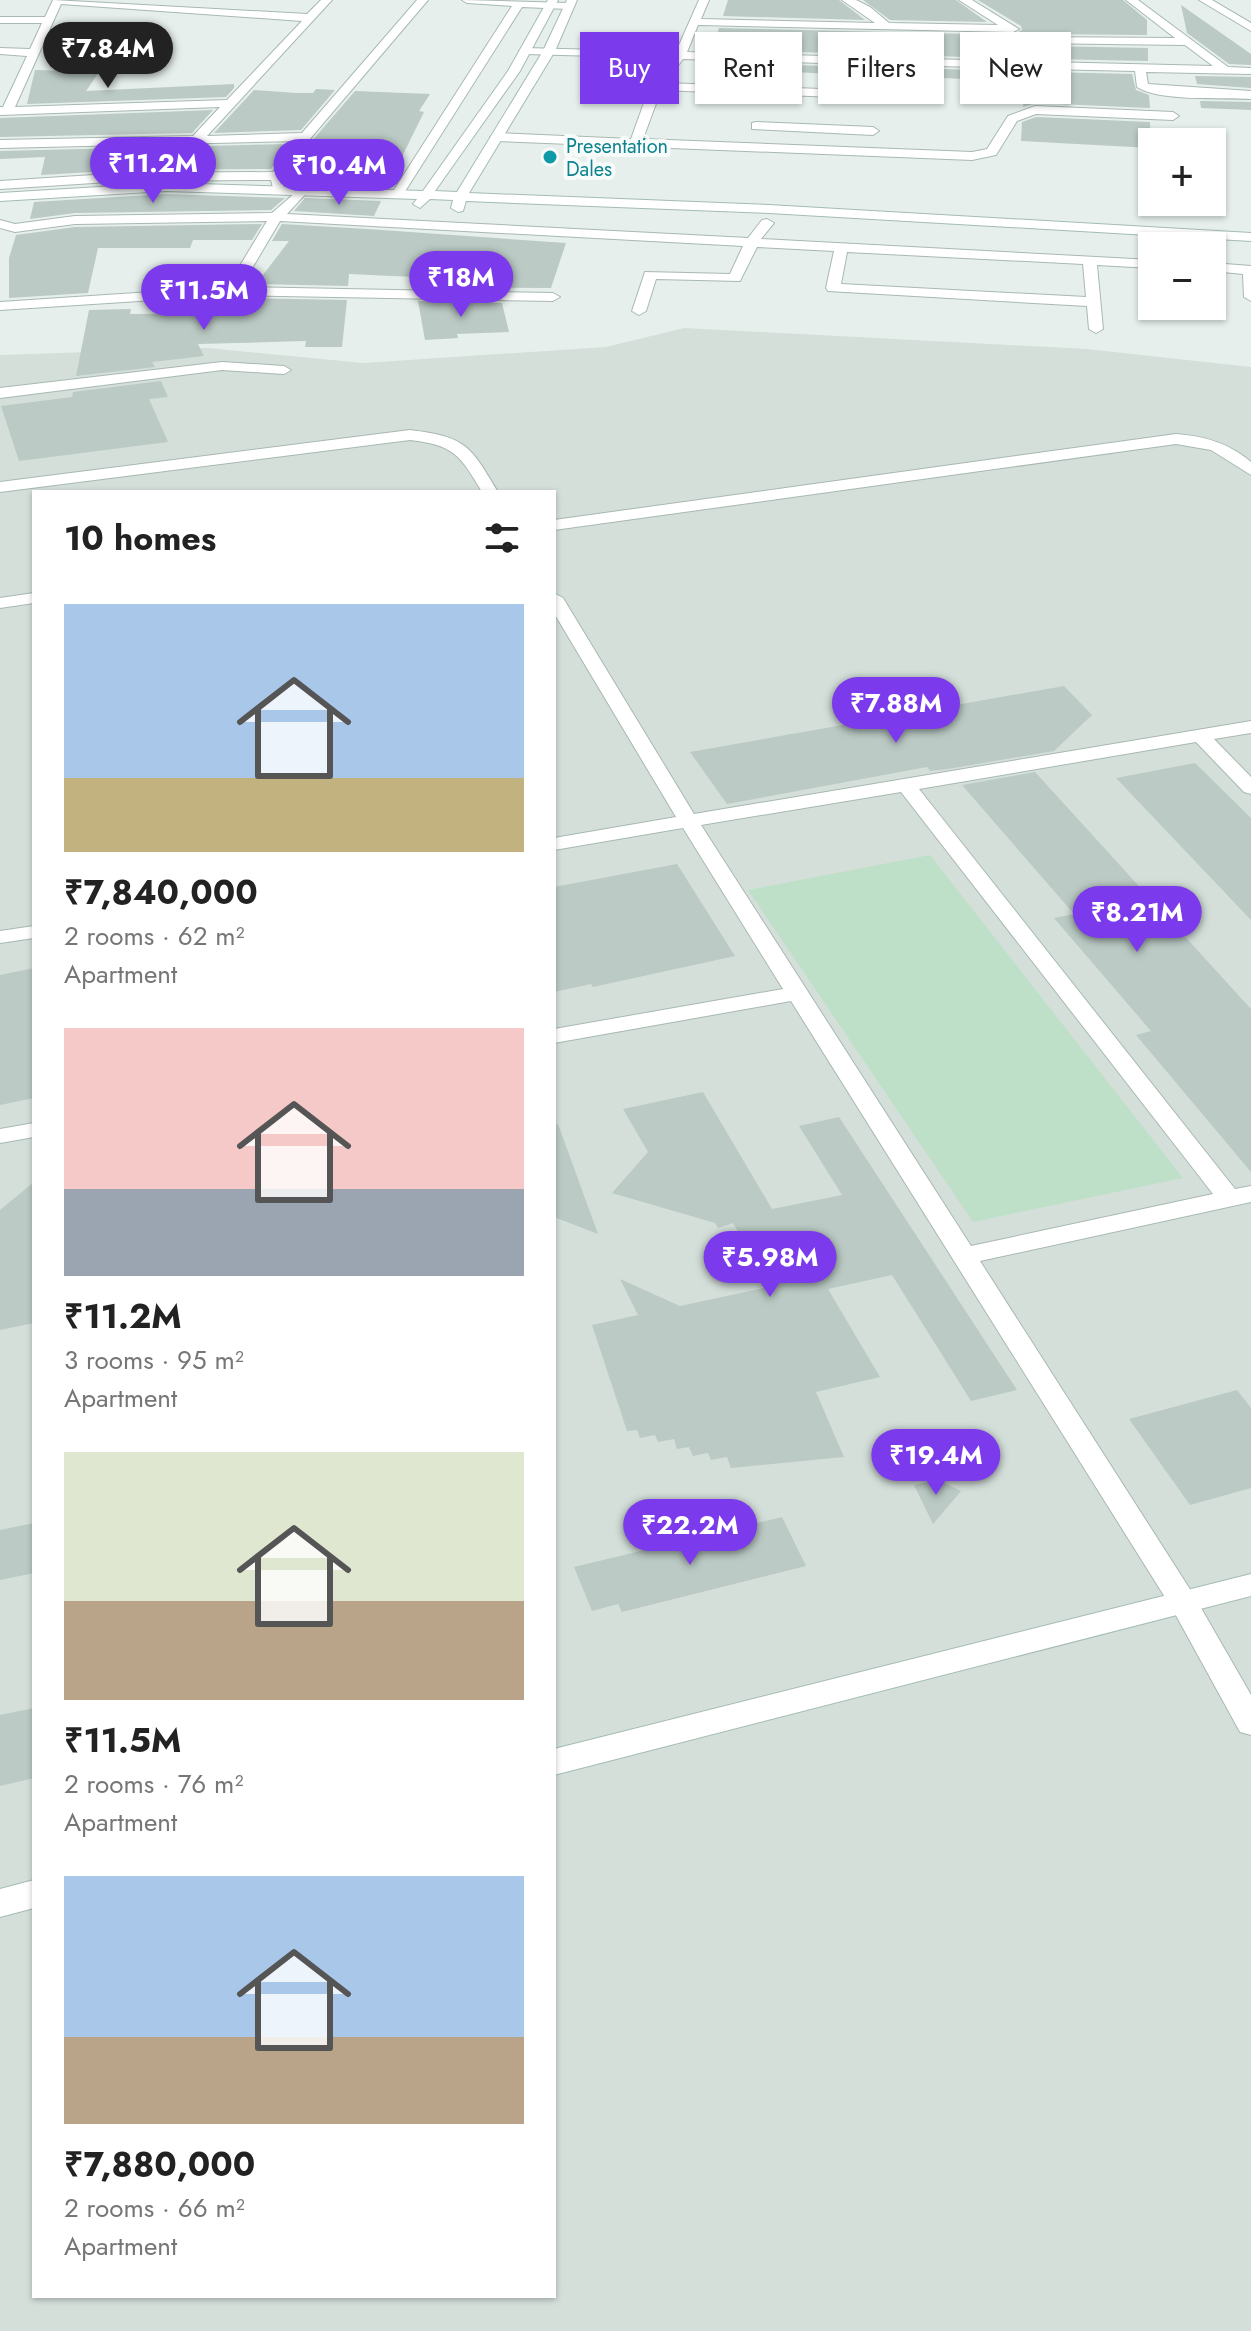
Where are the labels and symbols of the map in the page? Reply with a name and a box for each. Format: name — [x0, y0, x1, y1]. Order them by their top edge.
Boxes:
pin: ₹7.84M — [43, 22, 173, 90]
place label: Presentation Dales — [566, 132, 668, 184]
pin: ₹11.2M — [88, 137, 218, 205]
pin: ₹10.4M — [274, 139, 404, 207]
marker: Presentation Dales — [541, 148, 559, 166]
pin: ₹18M — [414, 251, 508, 319]
pin: ₹11.5M — [139, 264, 269, 332]
pin: ₹7.88M — [831, 677, 961, 745]
pin: ₹8.21M — [1072, 886, 1202, 954]
pin: ₹5.98M — [705, 1231, 835, 1299]
pin: ₹19.4M — [871, 1429, 1001, 1497]
pin: ₹22.2M — [625, 1499, 755, 1567]

